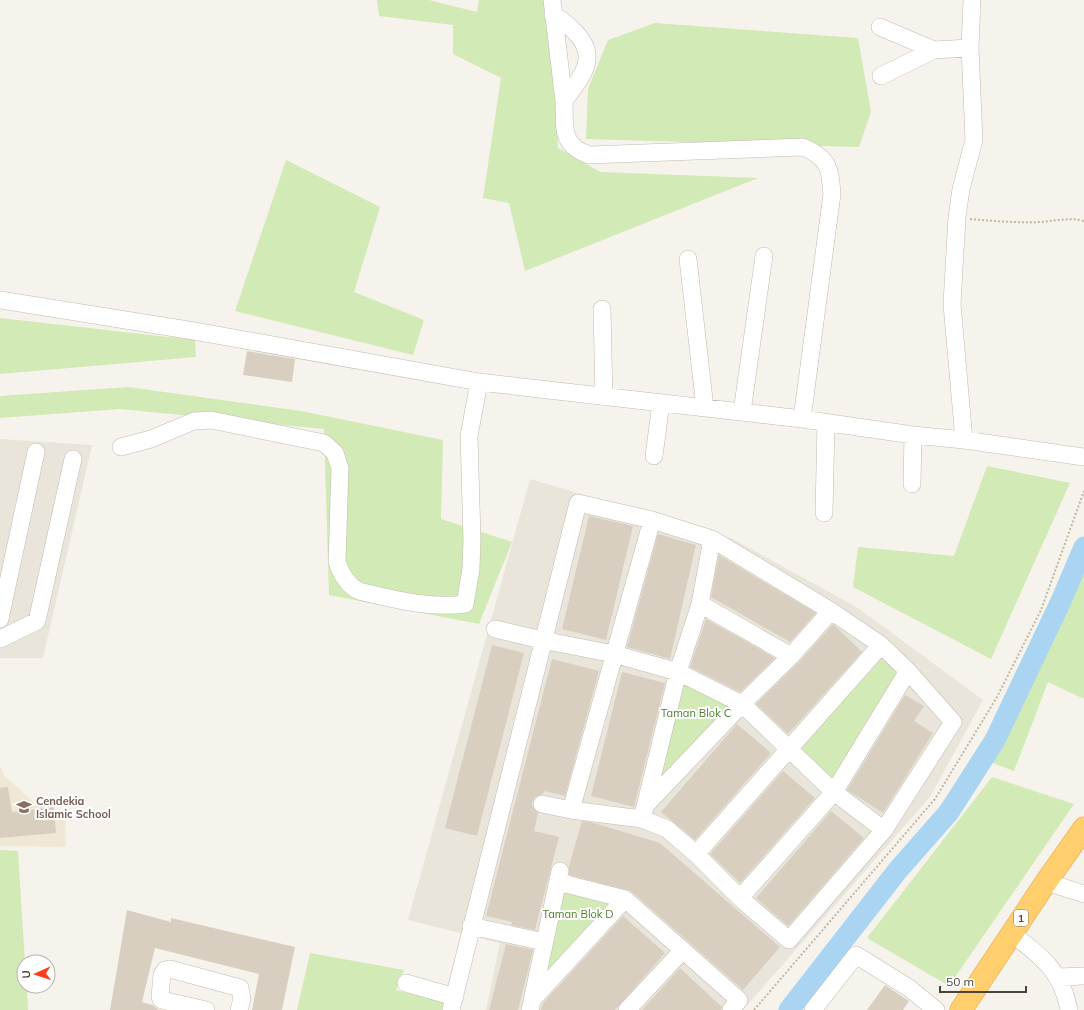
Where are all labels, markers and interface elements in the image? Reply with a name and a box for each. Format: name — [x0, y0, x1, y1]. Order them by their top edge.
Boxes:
park label: Taman Blok C — [661, 706, 731, 720]
place label: Cendekia Islamic School — [36, 794, 111, 821]
school or university icon: Cendekia Islamic School — [15, 798, 33, 816]
park label: Taman Blok D — [542, 907, 614, 921]
road number: 1 — [1014, 910, 1028, 926]
north arrow — [16, 954, 56, 994]
scale bar — [940, 968, 1026, 994]
text: U — [19, 970, 33, 979]
text: 50 m — [946, 974, 974, 989]

